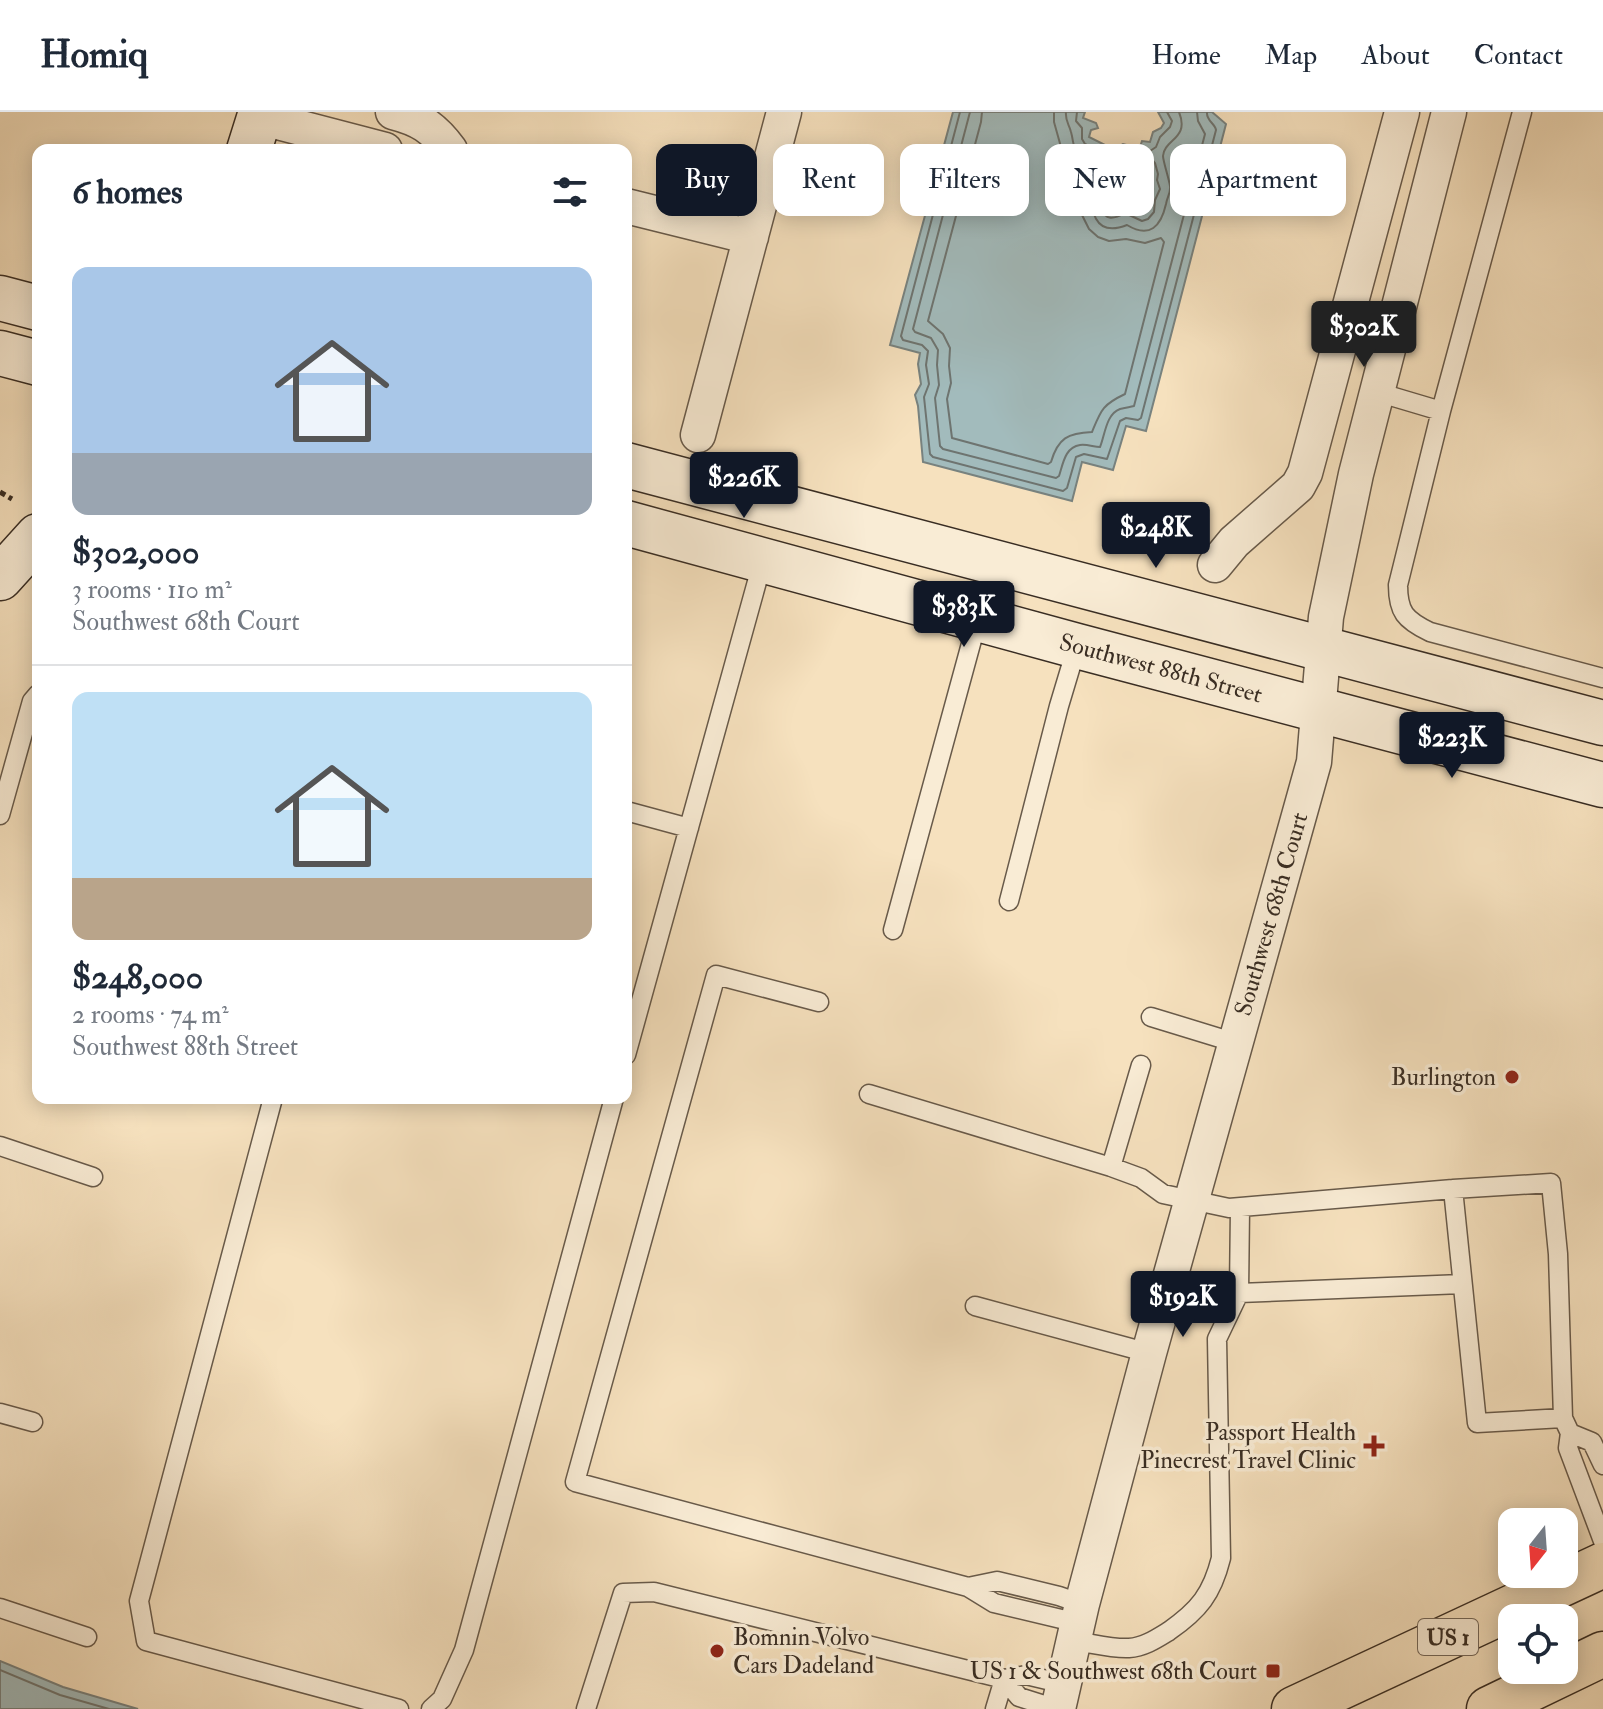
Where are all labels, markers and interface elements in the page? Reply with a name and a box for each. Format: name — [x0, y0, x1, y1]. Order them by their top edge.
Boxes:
text: Homiq — [40, 31, 148, 79]
text: Home — [1151, 38, 1221, 73]
text: Map — [1265, 38, 1317, 73]
text: About — [1361, 38, 1430, 73]
text: Contact — [1474, 38, 1563, 73]
chip: Buy — [656, 144, 757, 216]
chip: Rent — [773, 144, 884, 216]
chip: Filters — [900, 144, 1029, 216]
chip: New — [1045, 144, 1154, 216]
chip: Apartment — [1170, 144, 1346, 216]
icon: filters — [548, 170, 592, 214]
text: 6 homes — [72, 171, 183, 214]
pin: $302K — [1308, 301, 1420, 369]
text: $302K — [1329, 311, 1399, 343]
icon: home — [260, 319, 404, 463]
pin: $226K — [688, 452, 800, 520]
text: $226K — [708, 462, 780, 494]
pin: $248K — [1100, 502, 1212, 570]
text: $248K — [1120, 512, 1192, 544]
text: $302,000 — [72, 531, 199, 574]
text: 3 rooms · 110 m² — [72, 574, 232, 606]
pin: $383K — [908, 581, 1020, 649]
text: $383K — [931, 591, 997, 623]
text: Southwest 68th Court — [72, 606, 300, 638]
street label: Southwest 88th Street — [1056, 626, 1266, 711]
pin: $223K — [1396, 712, 1508, 780]
text: $223K — [1417, 722, 1487, 754]
icon: home — [260, 744, 404, 888]
street label: Southwest 68th Court — [1228, 809, 1315, 1019]
text: $248,000 — [72, 956, 203, 999]
text: 2 rooms · 74 m² — [72, 999, 229, 1031]
text: Southwest 88th Street — [72, 1031, 298, 1063]
place label: Burlington — [1391, 1062, 1496, 1093]
marker: Burlington — [1503, 1068, 1521, 1086]
pin: $192K — [1127, 1271, 1239, 1339]
text: $192K — [1149, 1281, 1217, 1313]
place label: Passport Health Pinecrest Travel Clinic — [1140, 1417, 1356, 1476]
marker: Passport Health Pinecrest Travel Clinic — [1363, 1435, 1385, 1457]
north arrow — [1498, 1508, 1578, 1588]
map controls — [1498, 1508, 1578, 1684]
button: locate — [1498, 1604, 1578, 1684]
road number: US 1 — [1418, 1619, 1478, 1655]
place label: Bomnin Volvo Cars Dadeland — [733, 1622, 874, 1681]
marker: Bomnin Volvo Cars Dadeland — [708, 1642, 726, 1660]
place label: US 1 & Southwest 68th Court — [970, 1656, 1257, 1687]
marker: US 1 & Southwest 68th Court — [1264, 1662, 1282, 1680]

